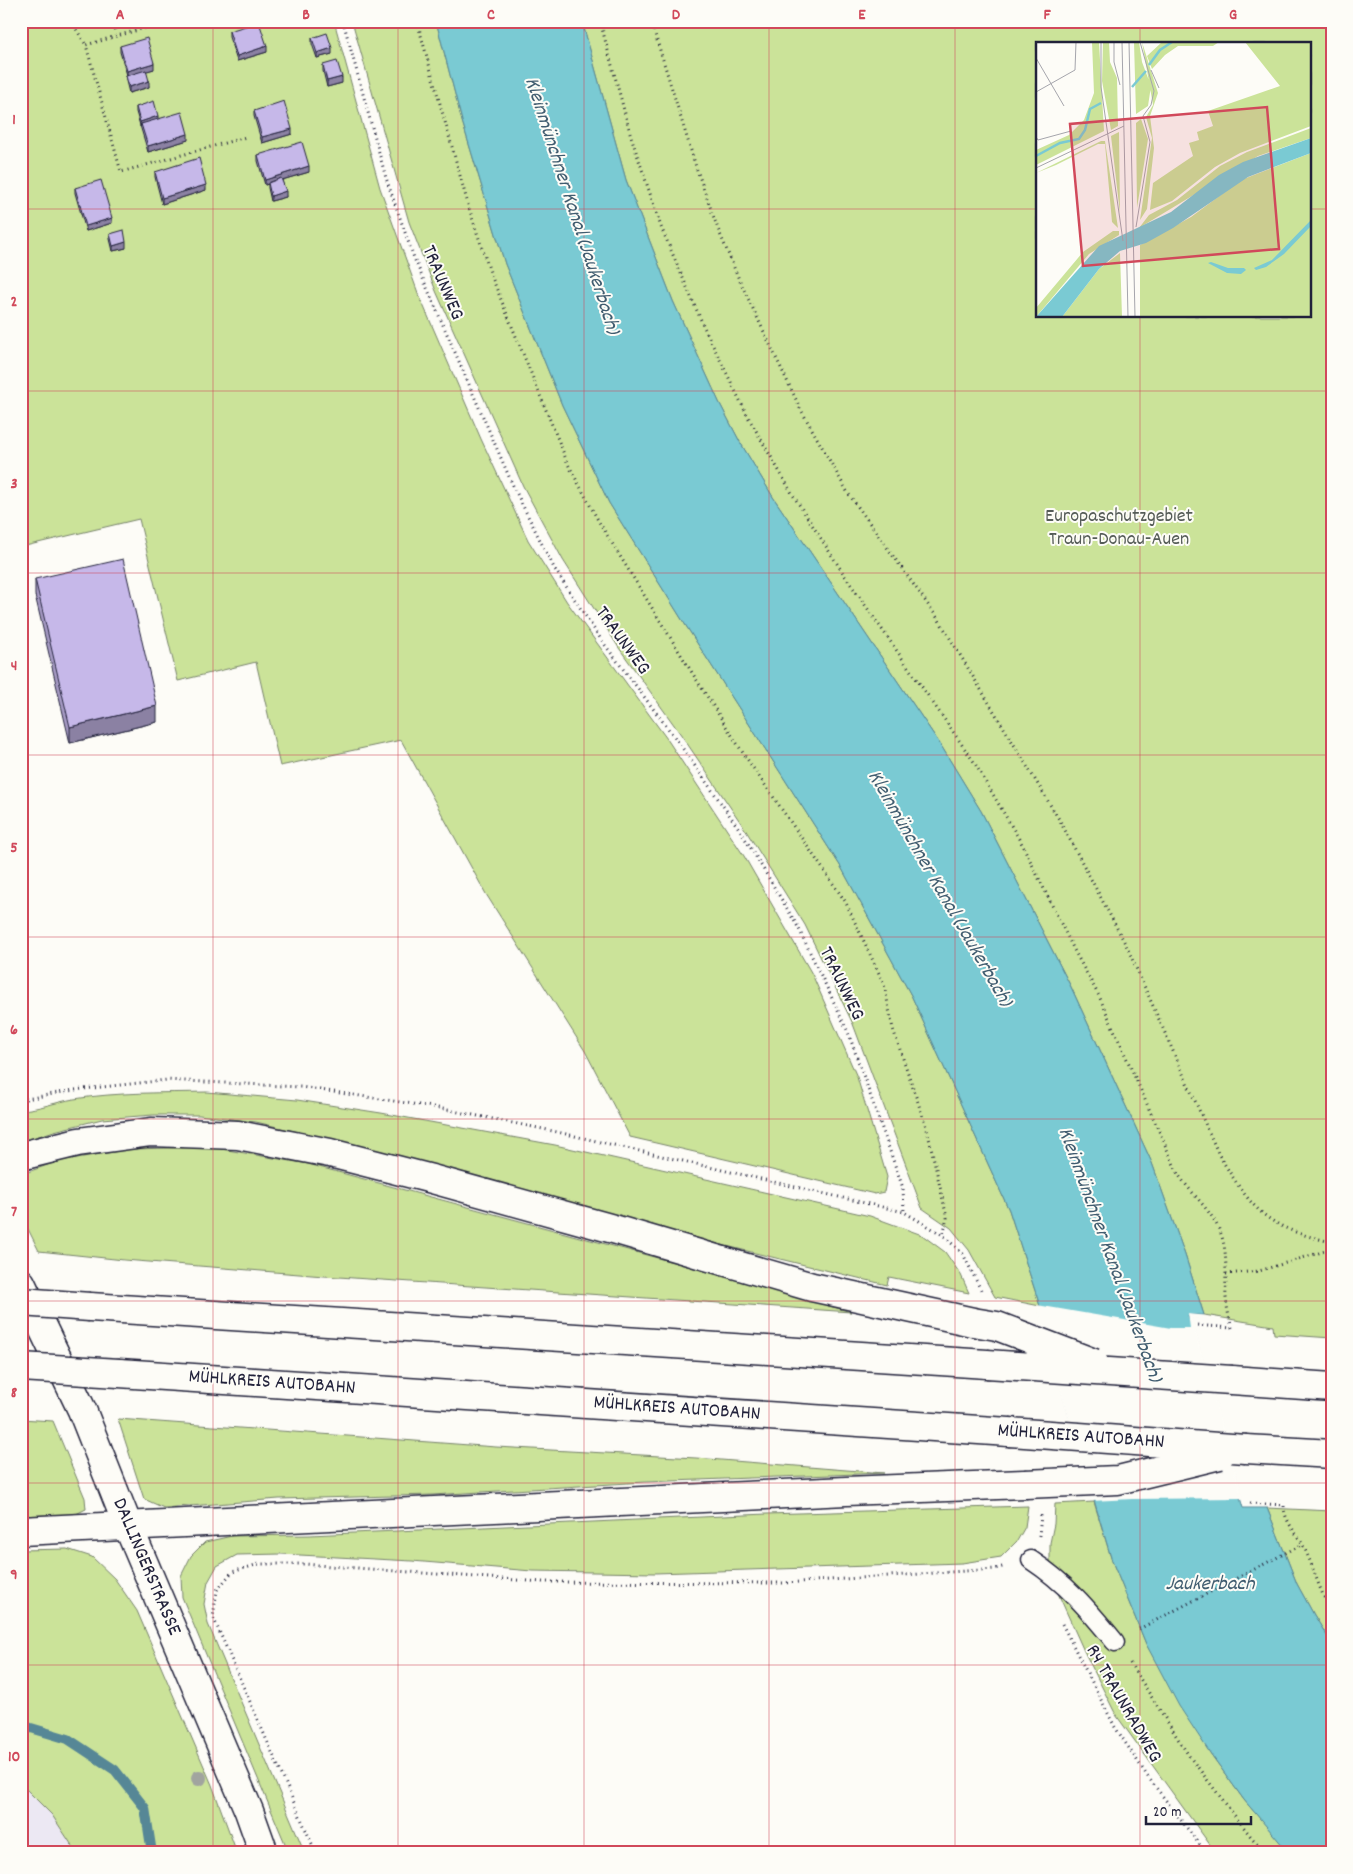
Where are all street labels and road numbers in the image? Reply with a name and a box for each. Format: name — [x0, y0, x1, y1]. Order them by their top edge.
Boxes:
street label: TRAUNWEG — [414, 241, 470, 325]
street label: TRAUNWEG — [588, 601, 656, 681]
street label: TRAUNWEG — [811, 942, 871, 1026]
street label: MÜHLKREIS AUTOBAHN — [188, 1363, 356, 1403]
street label: MÜHLKREIS AUTOBAHN — [593, 1389, 761, 1429]
street label: MÜHLKREIS AUTOBAHN — [997, 1417, 1165, 1457]
street label: DALLINGERSTRASSE — [104, 1494, 188, 1640]
street label: R4 TRAUNRADWEG — [1078, 1640, 1168, 1768]

